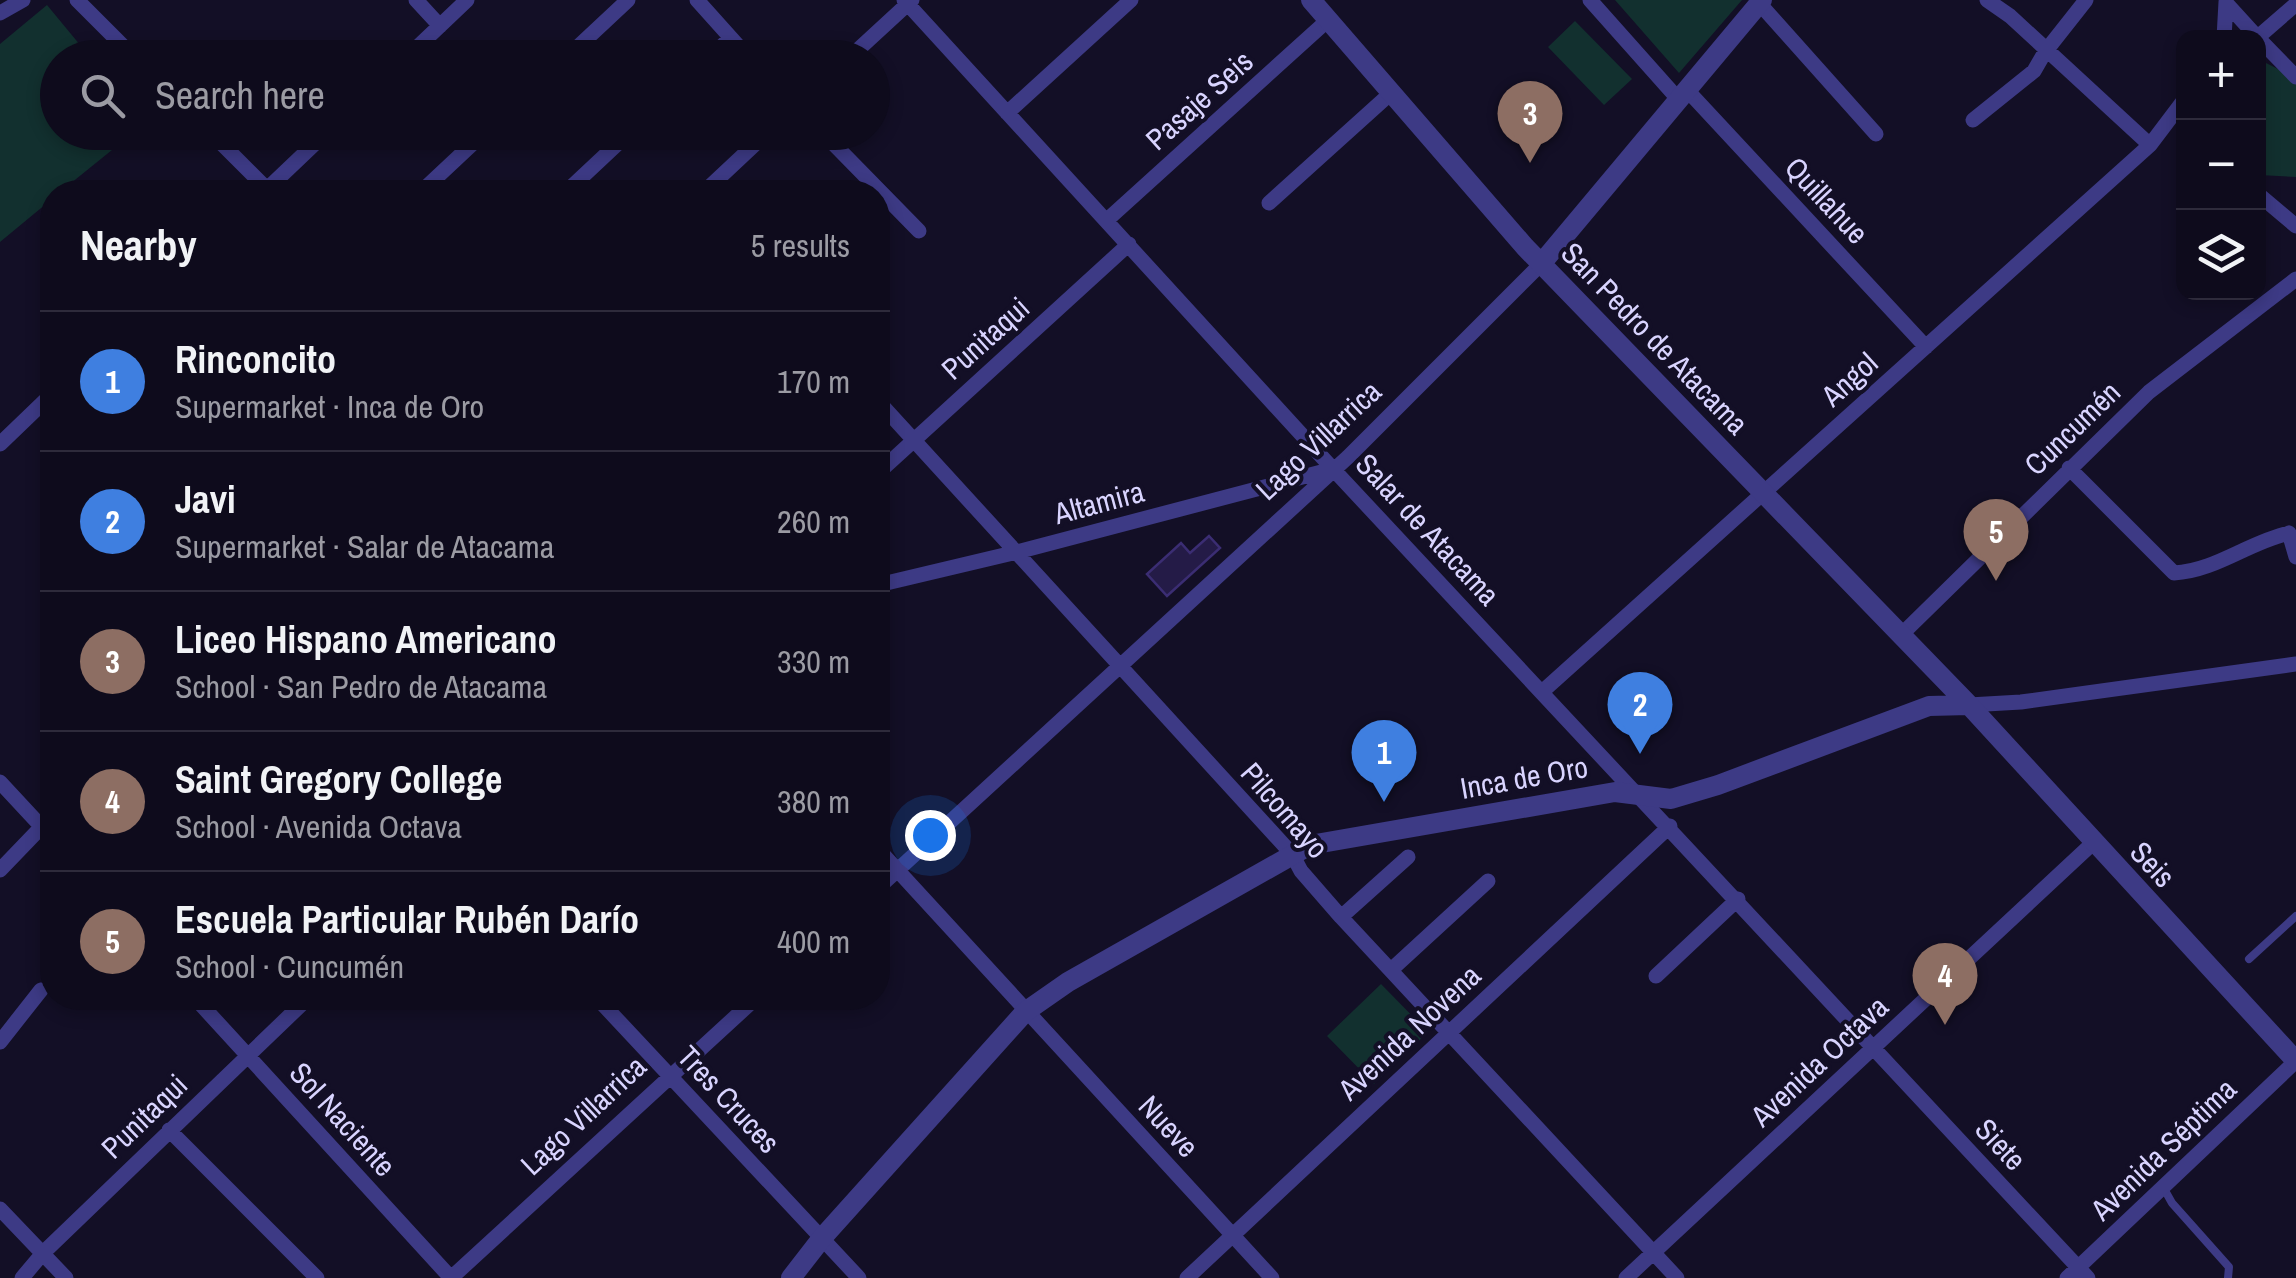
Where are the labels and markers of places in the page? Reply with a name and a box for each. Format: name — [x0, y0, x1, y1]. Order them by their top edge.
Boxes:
pin: 3 — [1498, 80, 1562, 163]
pin: 5 — [1964, 498, 2028, 581]
pin: 2 — [1608, 672, 1672, 754]
pin: 1 — [1352, 720, 1416, 802]
pin: 4 — [1912, 942, 1978, 1025]

